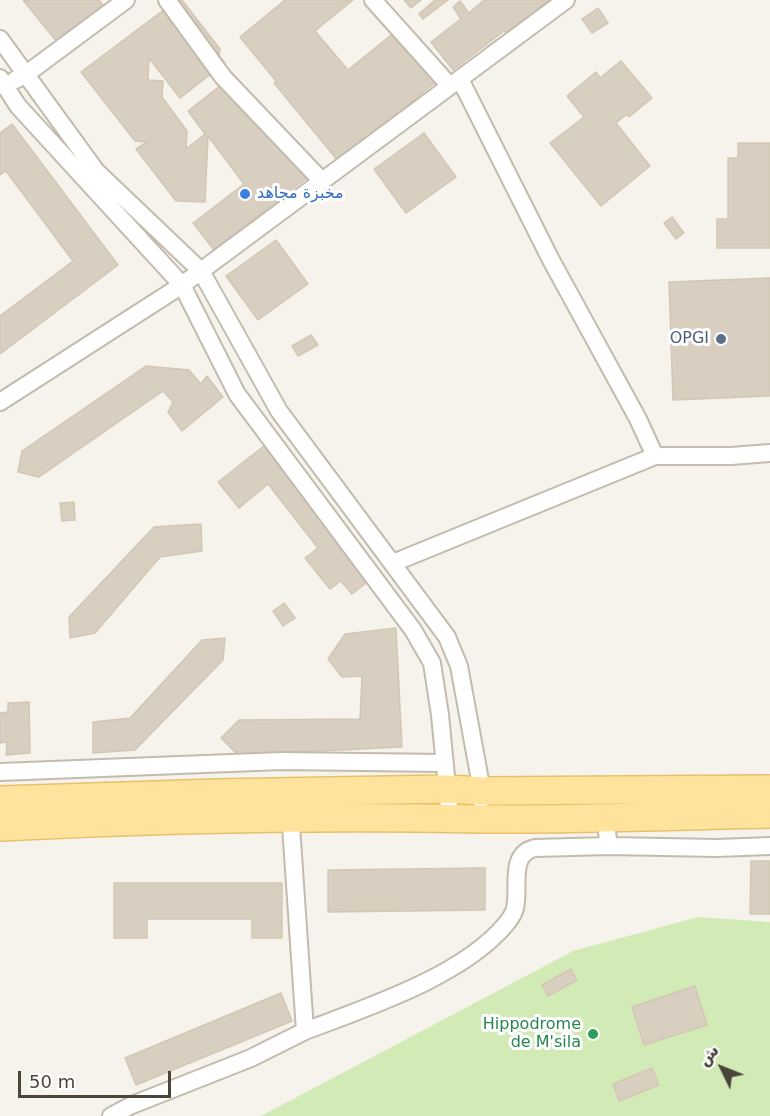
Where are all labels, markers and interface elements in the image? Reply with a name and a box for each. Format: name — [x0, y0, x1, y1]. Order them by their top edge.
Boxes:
place label: مخبزة مجاهد — [257, 184, 344, 204]
marker: مخبزة مجاهد — [238, 187, 252, 201]
place label: OPGI — [670, 329, 709, 349]
marker: OPGI — [714, 332, 728, 346]
place label: Hippodrome de M'sila — [483, 1015, 581, 1053]
marker: Hippodrome de M'sila — [586, 1027, 600, 1041]
north arrow — [692, 1038, 752, 1098]
text: ش — [694, 1041, 723, 1070]
scale bar — [21, 1059, 174, 1097]
text: 50 m — [29, 1071, 75, 1092]

